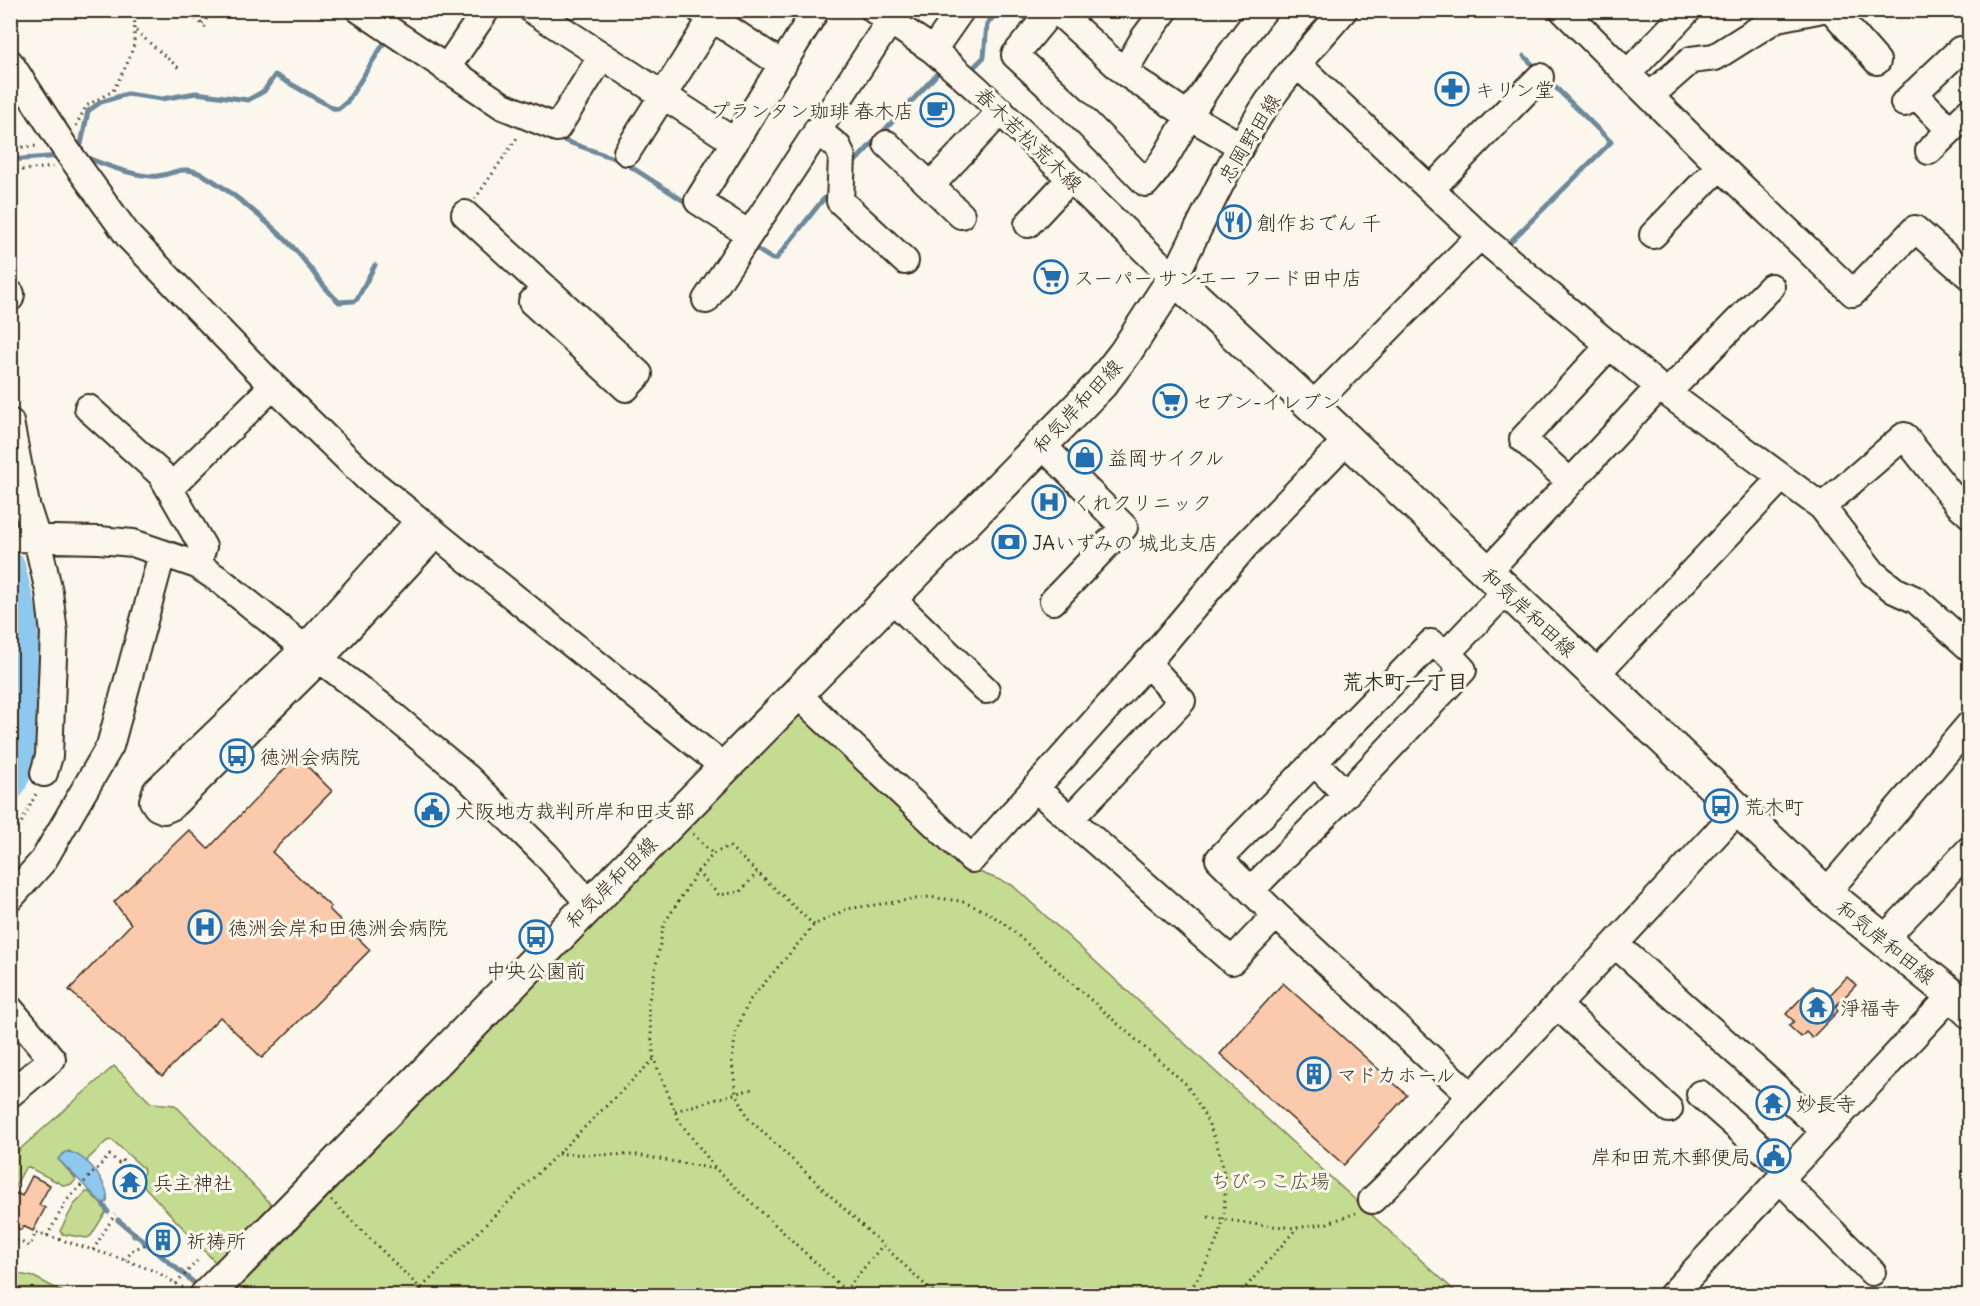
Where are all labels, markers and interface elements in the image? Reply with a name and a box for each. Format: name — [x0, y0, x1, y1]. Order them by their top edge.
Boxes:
pharmacy icon: キリン堂 — [1434, 71, 1470, 107]
place label: キリン堂 — [1475, 77, 1555, 102]
street label: 春木若松荒木線 — [970, 81, 1088, 197]
street label: 忠岡野田線 — [1213, 89, 1285, 187]
cafe icon: プランタン珈琲 春木店 — [919, 92, 955, 128]
place label: プランタン珈琲 春木店 — [710, 98, 914, 123]
restaurant icon: 創作おでん 千 — [1216, 204, 1252, 240]
place label: 創作おでん 千 — [1257, 210, 1382, 235]
supermarket icon: スーパー サンエー フード田中店 — [1033, 259, 1069, 295]
place label: スーパー サンエー フード田中店 — [1074, 265, 1362, 290]
street label: 和気岸和田線 — [1027, 354, 1127, 458]
supermarket icon: セブン-イレブン — [1152, 383, 1188, 419]
place label: セブン-イレブン — [1193, 389, 1342, 414]
shop icon: 益岡サイクル — [1067, 439, 1103, 475]
place label: 益岡サイクル — [1108, 445, 1225, 470]
hospital icon: くれクリニック — [1031, 484, 1067, 520]
place label: くれクリニック — [1072, 490, 1212, 515]
bank icon: JAいずみの 城北支店 — [991, 524, 1027, 560]
place label: JAいずみの 城北支店 — [1032, 530, 1218, 555]
street label: 和気岸和田線 — [1477, 562, 1581, 662]
district label: 荒木町一丁目 — [1342, 668, 1468, 695]
bus stop icon: 徳洲会病院 — [219, 738, 255, 774]
place label: 徳洲会病院 — [260, 744, 360, 769]
bus stop icon: 荒木町 — [1703, 788, 1739, 824]
public building icon: 大阪地方裁判所岸和田支部 — [414, 792, 450, 828]
place label: 荒木町 — [1744, 794, 1804, 819]
place label: 大阪地方裁判所岸和田支部 — [455, 798, 695, 823]
street label: 和気岸和田線 — [560, 831, 662, 933]
street label: 和気岸和田線 — [1832, 895, 1940, 989]
hospital icon: 徳洲会岸和田徳洲会病院 — [187, 909, 223, 945]
place label: 徳洲会岸和田徳洲会病院 — [228, 915, 448, 940]
bus stop icon: 中央公園前 — [518, 919, 554, 955]
place label: 中央公園前 — [486, 958, 586, 983]
temple icon: 淨福寺 — [1799, 989, 1835, 1025]
place label: 淨福寺 — [1840, 995, 1900, 1020]
building icon: マドカホール — [1296, 1056, 1332, 1092]
place label: マドカホール — [1337, 1062, 1456, 1087]
temple icon: 妙長寺 — [1755, 1085, 1791, 1121]
place label: 妙長寺 — [1796, 1091, 1856, 1116]
public building icon: 岸和田荒木郵便局 — [1756, 1138, 1792, 1174]
place label: 岸和田荒木郵便局 — [1591, 1144, 1751, 1169]
temple icon: 兵主神社 — [112, 1164, 148, 1200]
park label: ちびっこ広場 — [1210, 1168, 1330, 1193]
place label: 兵主神社 — [153, 1170, 233, 1195]
building icon: 祈祷所 — [145, 1222, 181, 1258]
place label: 祈祷所 — [186, 1228, 246, 1253]

